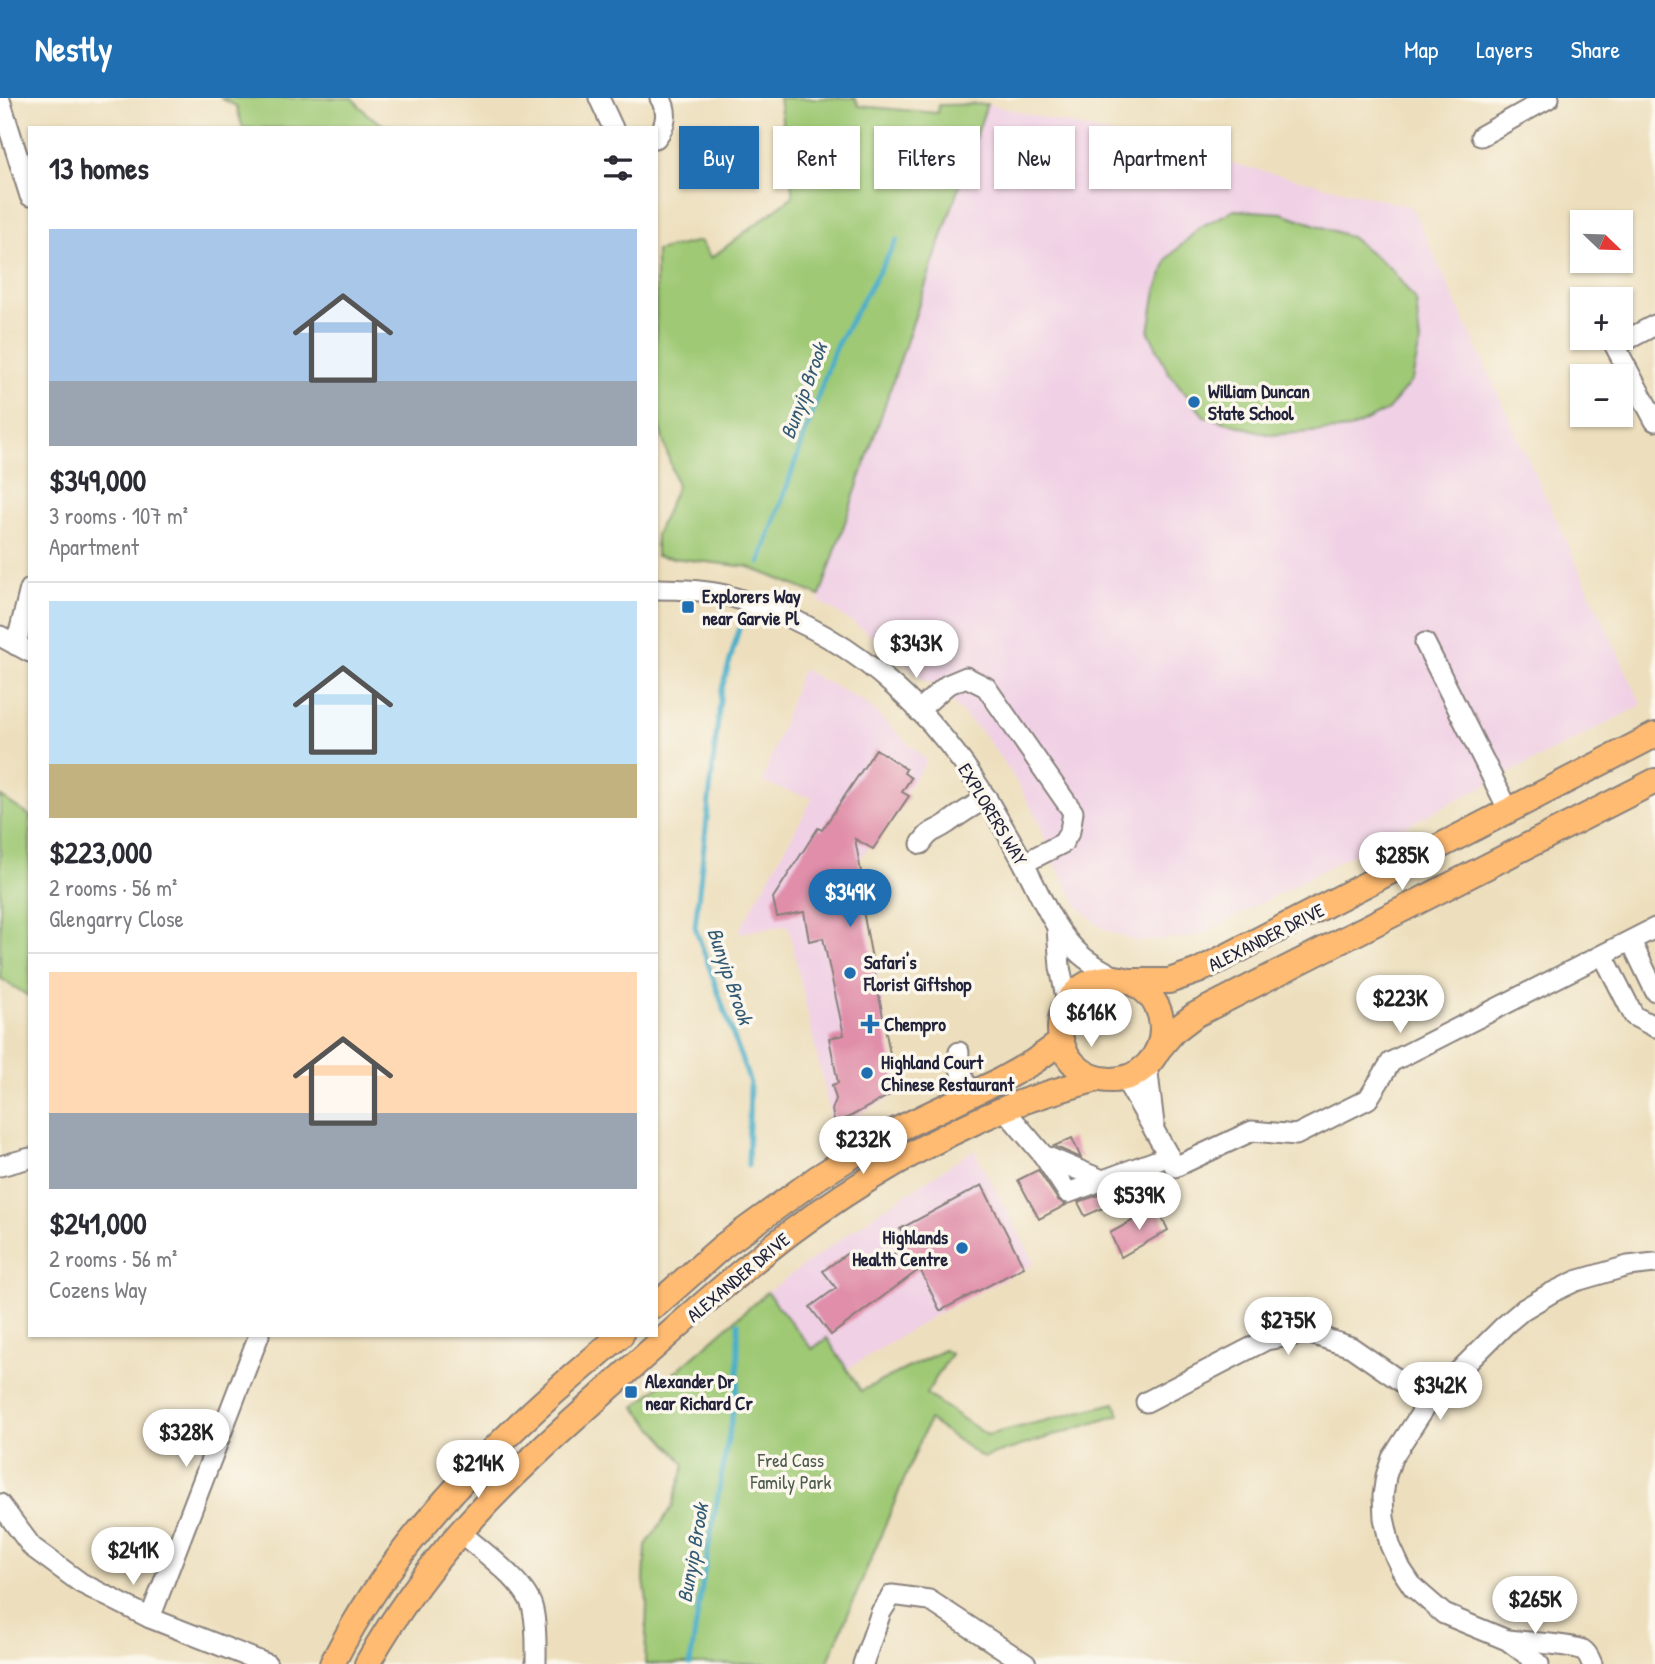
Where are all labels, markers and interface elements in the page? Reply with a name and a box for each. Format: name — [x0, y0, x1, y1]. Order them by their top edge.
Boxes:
text: Nestly — [35, 27, 112, 71]
text: Map — [1404, 33, 1438, 65]
text: Layers — [1476, 33, 1533, 65]
text: Share — [1571, 33, 1620, 65]
chip: Buy — [679, 126, 759, 189]
chip: Rent — [773, 126, 860, 189]
chip: Filters — [874, 126, 980, 189]
chip: New — [994, 126, 1075, 189]
chip: Apartment — [1089, 126, 1231, 189]
text: 13 homes — [49, 148, 149, 188]
icon: filters — [599, 149, 637, 187]
north arrow — [1570, 210, 1633, 273]
map controls — [1570, 210, 1633, 427]
icon: home — [280, 275, 406, 401]
button: + — [1570, 287, 1633, 350]
water label: Bunyip Brook — [773, 337, 835, 443]
button: − — [1570, 364, 1633, 427]
place label: William Duncan State School — [1208, 378, 1310, 426]
marker: William Duncan State School — [1186, 394, 1202, 410]
text: $349,000 — [49, 460, 146, 500]
text: 3 rooms · 107 m² — [49, 500, 188, 531]
text: Apartment — [49, 531, 139, 562]
place label: Explorers Way near Garvie Pl — [702, 583, 801, 631]
marker: Explorers Way near Garvie Pl — [680, 599, 696, 615]
pin: $343K — [867, 620, 965, 680]
text: $343K — [890, 627, 942, 658]
icon: home — [280, 647, 406, 773]
street label: EXPLORERS WAY — [952, 758, 1034, 870]
text: $223,000 — [49, 832, 152, 872]
pin: $285K — [1353, 832, 1451, 892]
text: $285K — [1375, 839, 1429, 870]
pin: $349K — [801, 870, 899, 929]
text: 2 rooms · 56 m² — [49, 872, 177, 903]
text: $349K — [824, 876, 876, 907]
street label: ALEXANDER DRIVE — [1203, 896, 1329, 977]
text: Glengarry Close — [49, 903, 184, 934]
water label: Bunyip Brook — [700, 924, 761, 1030]
place label: Safari's Florist Giftshop — [863, 949, 972, 998]
marker: Safari's Florist Giftshop — [842, 965, 858, 981]
pin: $223K — [1351, 976, 1449, 1035]
text: $223K — [1372, 982, 1428, 1013]
pin: $616K — [1042, 990, 1140, 1049]
text: $616K — [1066, 996, 1116, 1027]
place label: Chempro — [884, 1011, 946, 1038]
marker: Chempro — [862, 1016, 878, 1032]
icon: home — [280, 1018, 406, 1144]
place label: Highland Court Chinese Restaurant — [881, 1049, 1015, 1097]
marker: Highland Court Chinese Restaurant — [859, 1065, 875, 1081]
pin: $232K — [814, 1116, 912, 1176]
text: $232K — [835, 1123, 891, 1154]
pin: $539K — [1090, 1172, 1188, 1232]
text: $539K — [1113, 1179, 1165, 1210]
text: $241,000 — [49, 1203, 147, 1243]
place label: Highlands Health Centre — [852, 1224, 949, 1272]
street label: ALEXANDER DRIVE — [681, 1226, 796, 1328]
marker: Highlands Health Centre — [954, 1240, 970, 1256]
text: 2 rooms · 56 m² — [49, 1243, 177, 1274]
text: Cozens Way — [49, 1274, 147, 1305]
pin: $275K — [1239, 1298, 1337, 1357]
text: $275K — [1260, 1304, 1316, 1335]
pin: $342K — [1391, 1362, 1489, 1422]
place label: Alexander Dr near Richard Cr — [645, 1368, 753, 1416]
text: $342K — [1413, 1369, 1467, 1400]
marker: Alexander Dr near Richard Cr — [623, 1384, 639, 1400]
pin: $328K — [137, 1410, 235, 1469]
text: $328K — [159, 1416, 213, 1447]
pin: $214K — [429, 1440, 527, 1500]
text: $214K — [452, 1447, 504, 1478]
park label: Fred Cass Family Park — [750, 1447, 832, 1495]
water label: Bunyip Brook — [670, 1499, 716, 1605]
pin: $241K — [84, 1528, 182, 1587]
text: $241K — [107, 1534, 159, 1565]
pin: $265K — [1486, 1576, 1584, 1636]
text: $265K — [1508, 1583, 1562, 1614]

